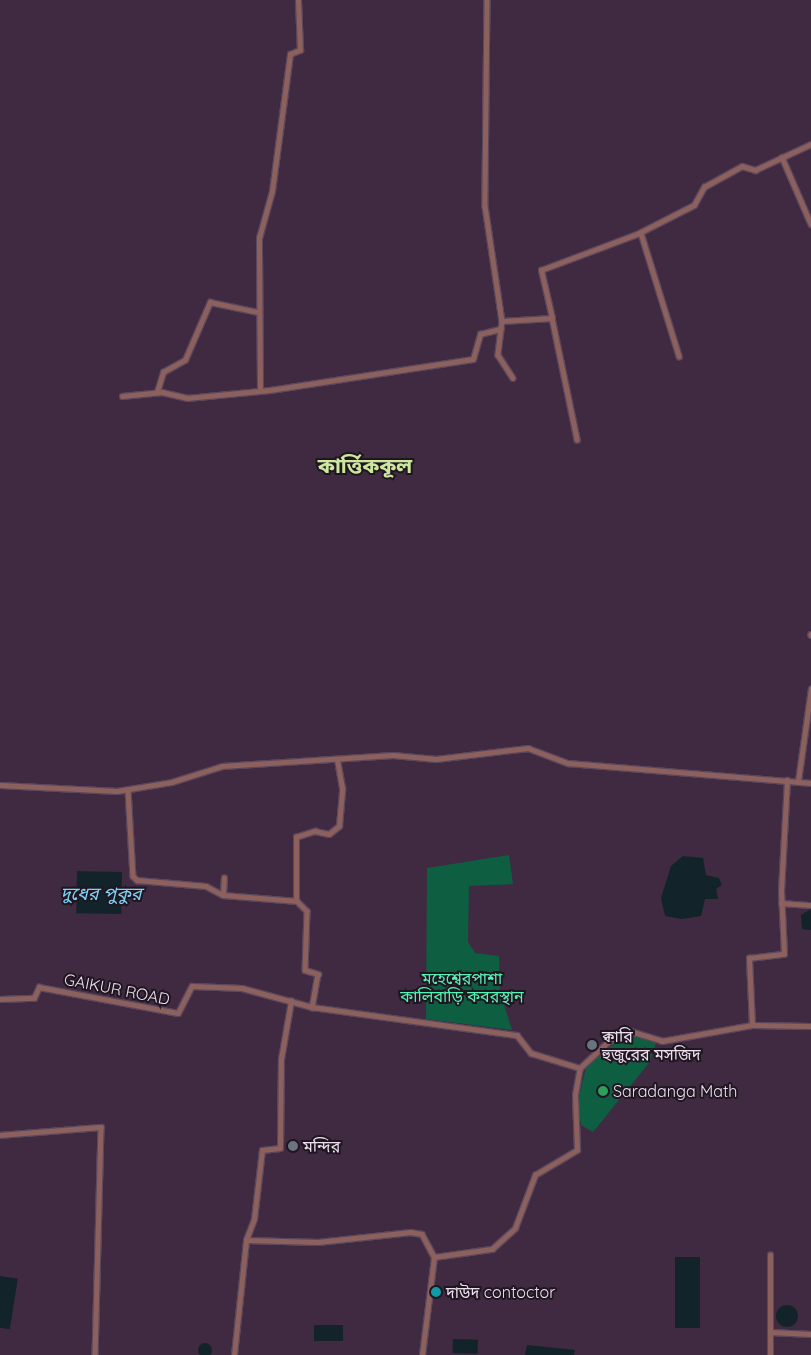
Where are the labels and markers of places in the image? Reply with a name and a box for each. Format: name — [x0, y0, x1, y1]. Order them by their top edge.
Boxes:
place label: ক্বারি হুজুরের মসজিদ — [602, 1026, 701, 1064]
marker: ক্বারি হুজুরের মসজিদ — [586, 1039, 598, 1051]
place label: Saradanga Math — [613, 1081, 737, 1101]
marker: Saradanga Math — [597, 1085, 609, 1097]
place label: মন্দির — [303, 1136, 340, 1156]
marker: মন্দির — [287, 1140, 299, 1152]
place label: দাউদ contoctor — [446, 1282, 555, 1302]
marker: দাউদ contoctor — [430, 1286, 442, 1298]

